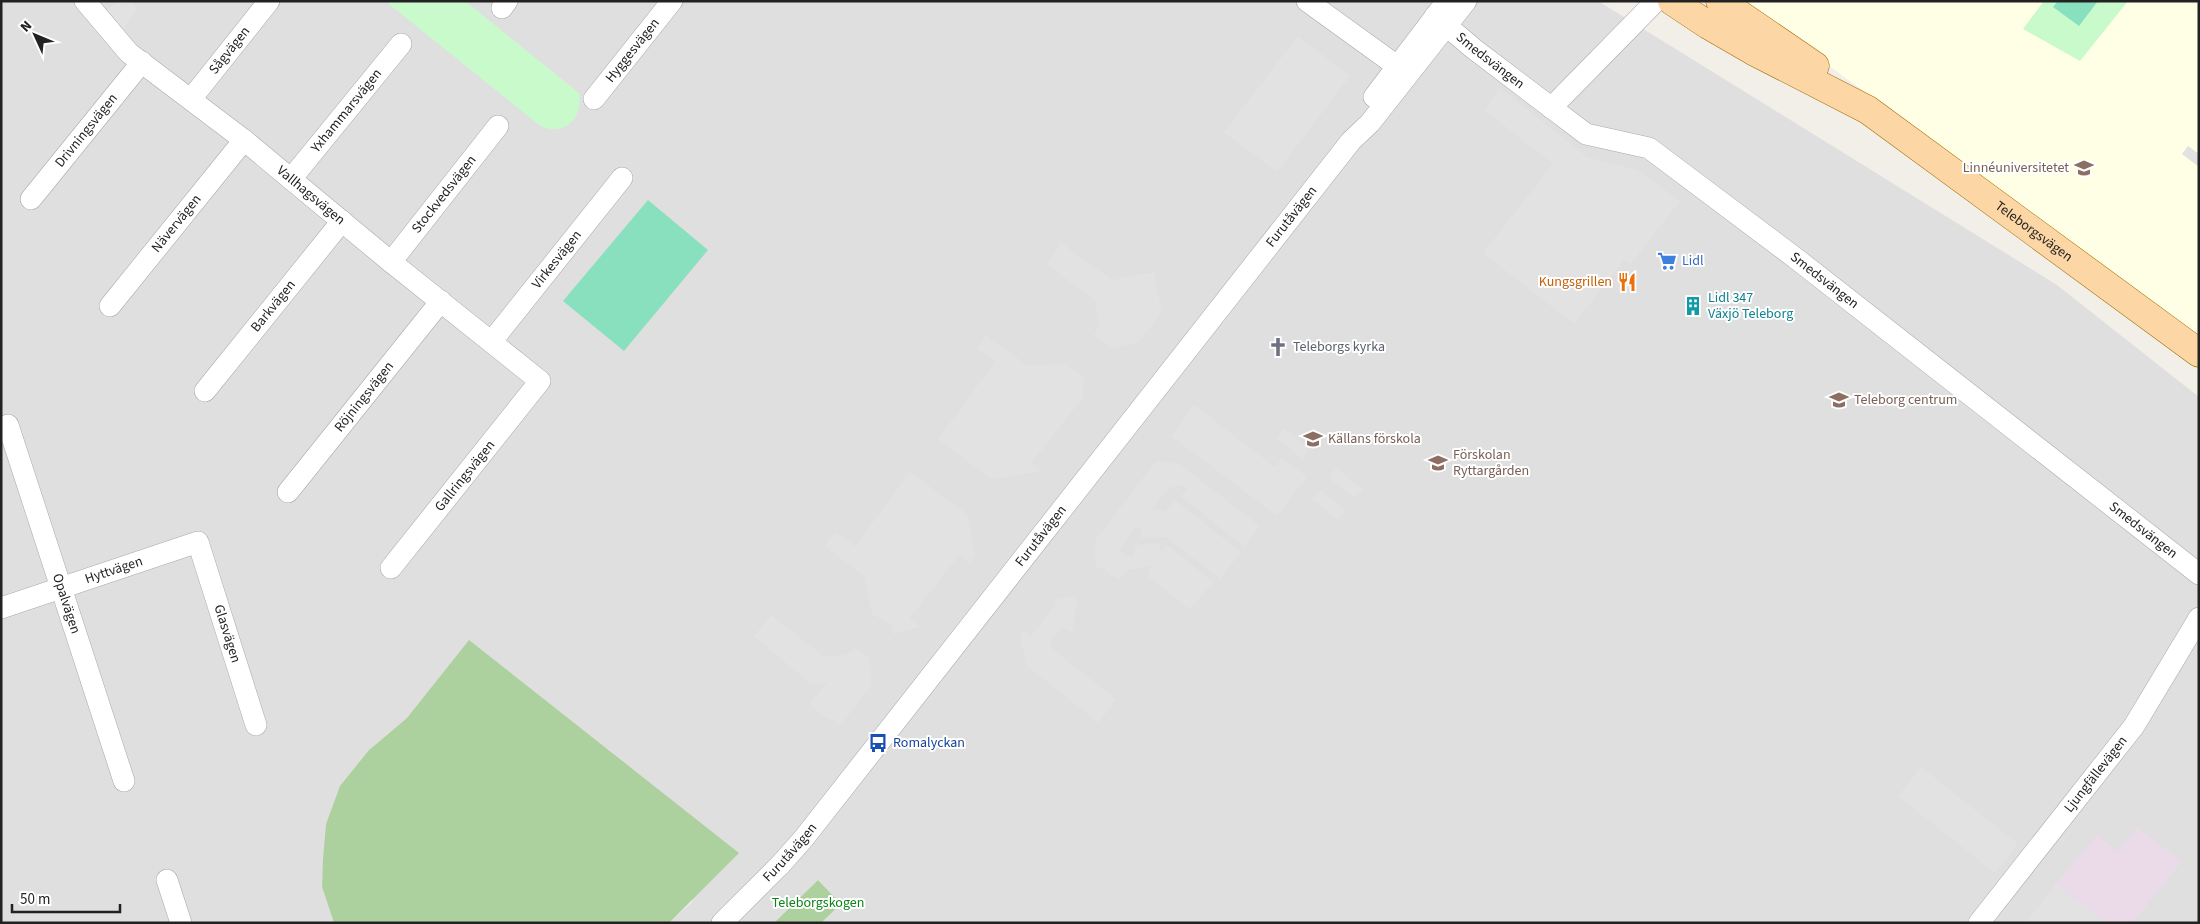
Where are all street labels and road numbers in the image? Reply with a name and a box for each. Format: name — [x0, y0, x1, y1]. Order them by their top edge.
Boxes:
street label: Hyggesvägen — [601, 14, 664, 87]
street label: Sågvägen — [204, 22, 255, 79]
street label: Smedsvängen — [1451, 28, 1529, 94]
street label: Yxhammarsvägen — [306, 65, 387, 158]
street label: Drivningsvägen — [50, 89, 123, 172]
street label: Stockvedsvägen — [407, 151, 481, 238]
street label: Vallhagsvägen — [272, 161, 349, 230]
street label: Furutåvägen — [1261, 182, 1322, 252]
street label: Nävervägen — [147, 190, 206, 257]
street label: Teleborgsvägen — [1991, 196, 2077, 267]
street label: Virkesvägen — [527, 226, 586, 293]
street label: Smedsvängen — [1786, 247, 1863, 314]
street label: Barkvägen — [246, 276, 301, 337]
street label: Röjningsvägen — [330, 357, 399, 436]
street label: Gallringsvägen — [430, 436, 500, 516]
street label: Smedsvängen — [2105, 497, 2182, 563]
street label: Furutåvägen — [1011, 501, 1071, 571]
street label: Hyttvägen — [82, 551, 145, 589]
street label: Opalvägen — [47, 571, 85, 636]
street label: Glasvägen — [208, 602, 246, 665]
street label: Ljungfällevägen — [2059, 732, 2132, 817]
street label: Furutåvägen — [758, 819, 822, 887]

